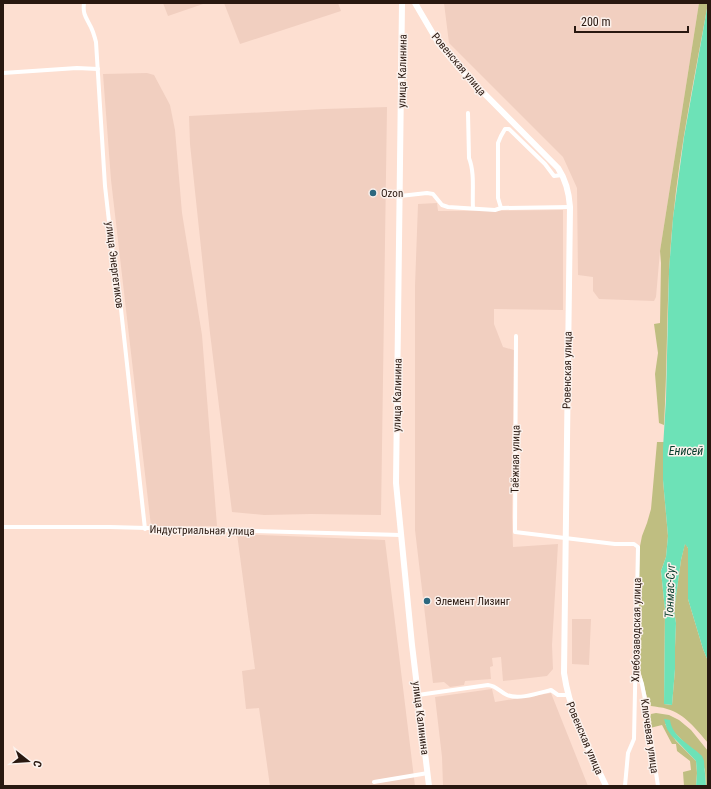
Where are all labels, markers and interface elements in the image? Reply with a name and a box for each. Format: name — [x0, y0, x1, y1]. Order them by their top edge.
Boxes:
scale bar — [575, 8, 688, 34]
text: 200 m — [581, 15, 611, 29]
street label: Ровенская улица — [429, 30, 489, 98]
street label: улица Калинина — [395, 34, 410, 108]
place label: Ozon — [381, 187, 403, 200]
marker: Ozon — [368, 188, 378, 198]
street label: улица Энергетиков — [103, 221, 126, 309]
street label: Ровенская улица — [560, 331, 575, 409]
street label: улица Калинина — [390, 358, 405, 432]
street label: Таёжная улица — [508, 425, 523, 493]
water label: Енисей — [669, 444, 703, 458]
street label: Индустриальная улица — [149, 523, 255, 538]
water label: Тонмас-Суг — [662, 563, 678, 618]
street label: Хлебозаводская улица — [629, 578, 644, 682]
place label: Элемент Лизинг — [435, 595, 510, 608]
marker: Элемент Лизинг — [422, 596, 432, 606]
street label: улица Калинина — [410, 681, 431, 756]
street label: Ключевая улица — [638, 698, 661, 774]
street label: Ровенская улица — [563, 700, 606, 777]
north arrow — [8, 741, 48, 781]
text: С — [30, 759, 44, 769]

